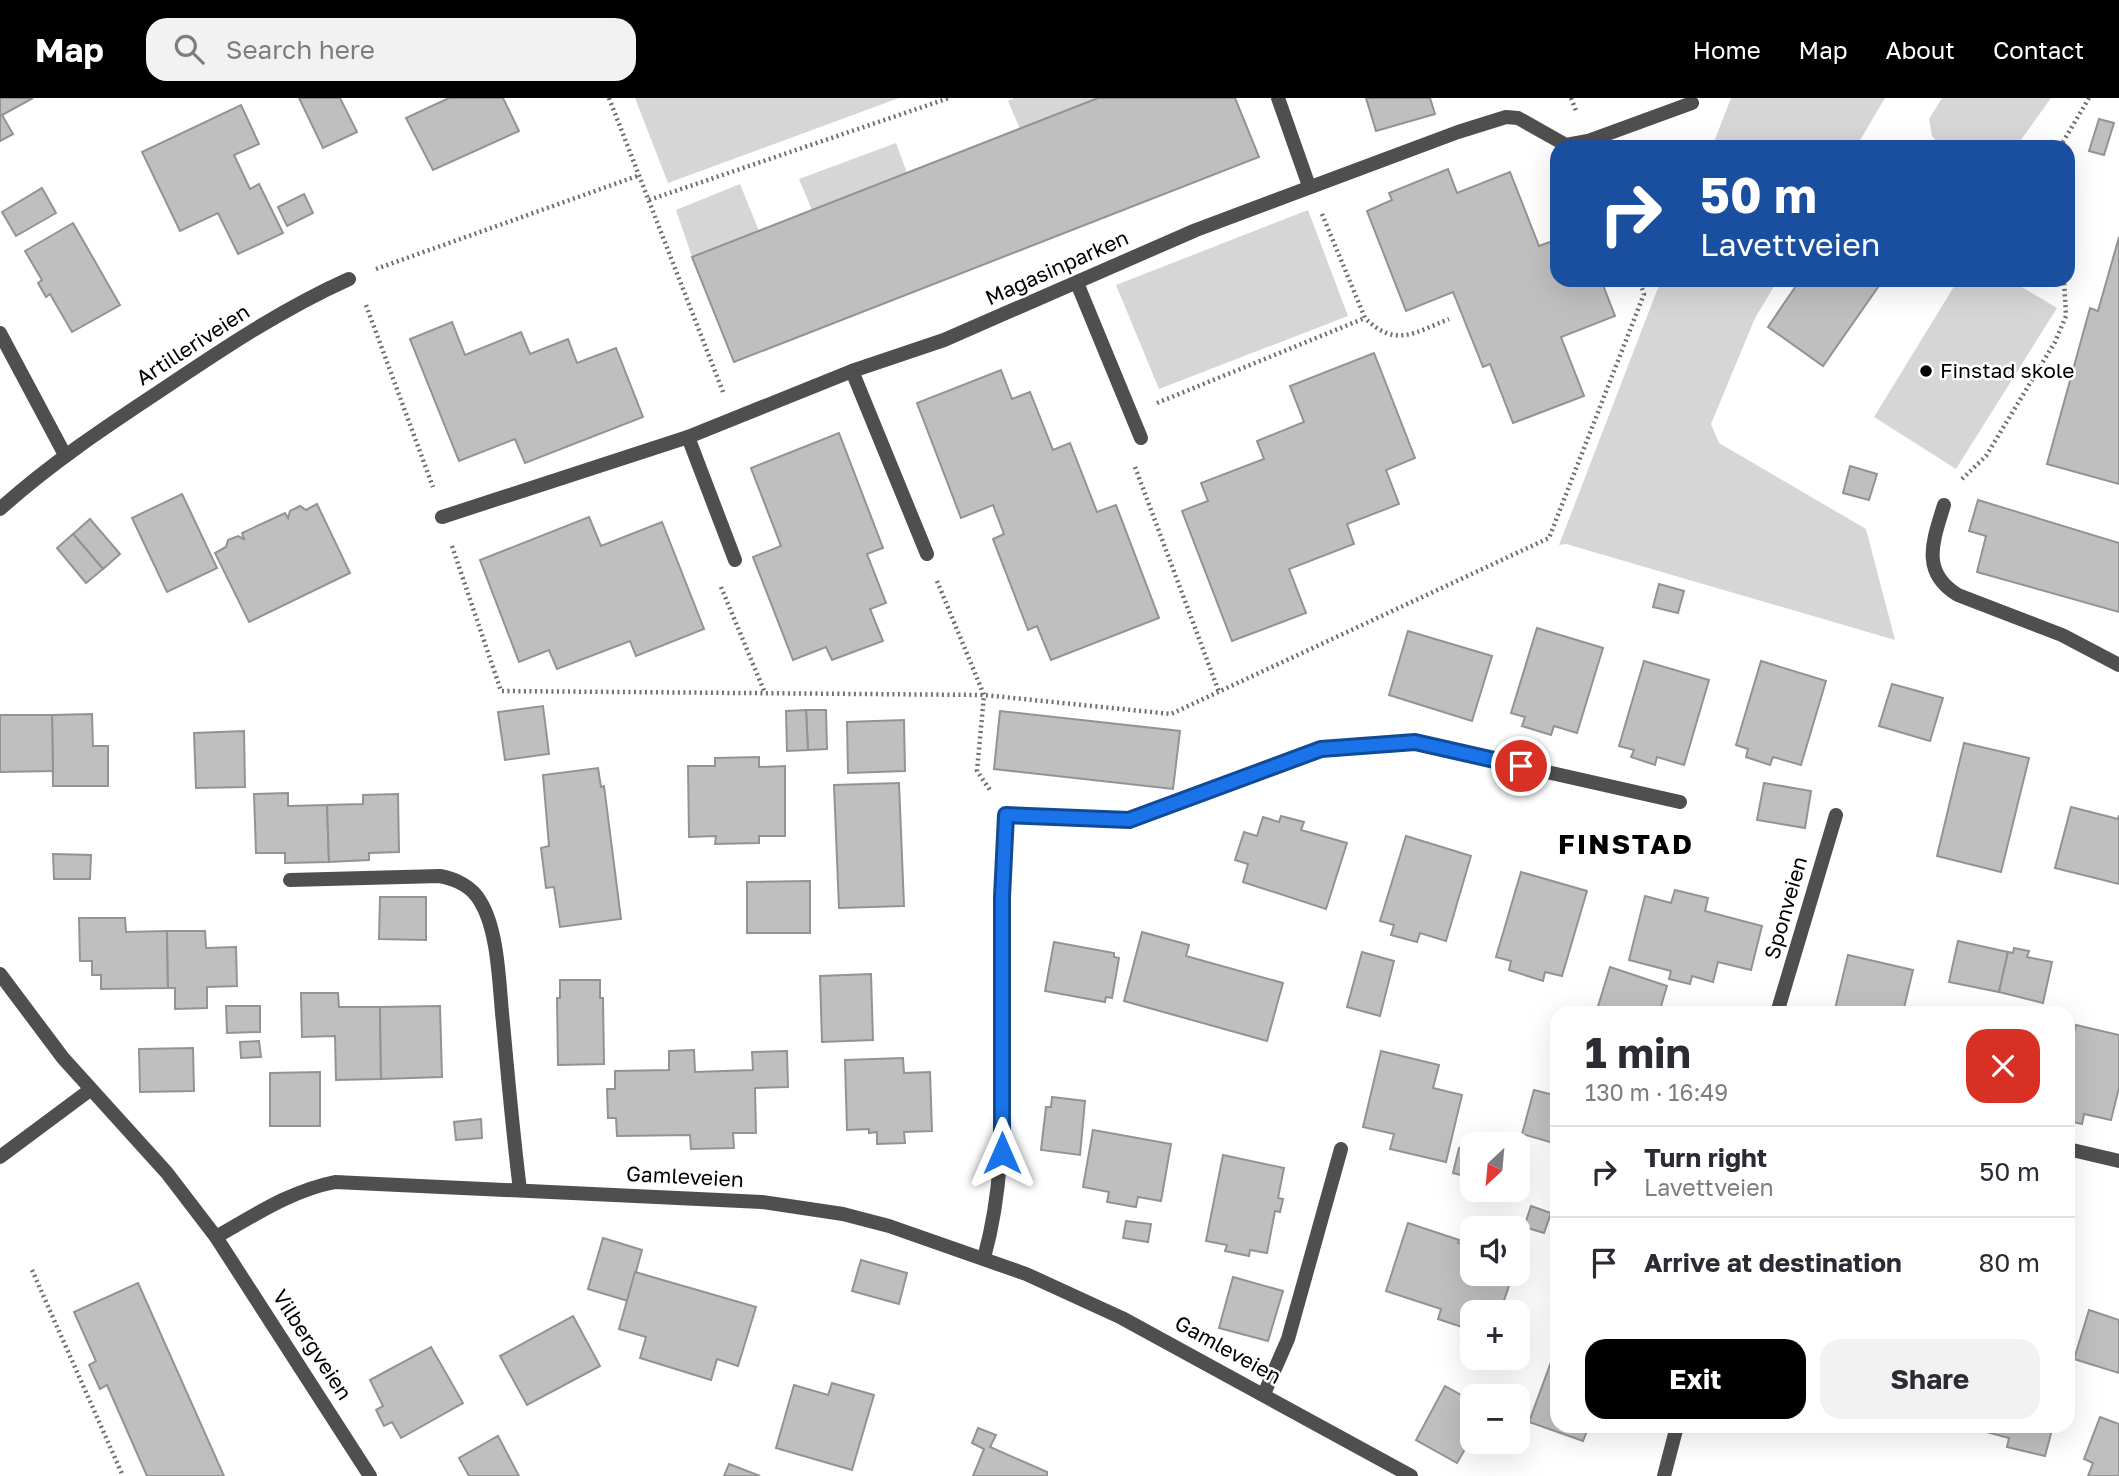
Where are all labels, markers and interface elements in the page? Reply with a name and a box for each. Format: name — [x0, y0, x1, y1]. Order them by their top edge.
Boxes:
search box — [146, 18, 636, 81]
text: Map — [35, 30, 104, 69]
icon: search — [170, 30, 208, 68]
text: Search here — [226, 34, 375, 65]
text: Home — [1693, 35, 1761, 64]
text: Map — [1799, 35, 1848, 64]
text: About — [1886, 35, 1955, 64]
text: Contact — [1993, 35, 2084, 64]
text: 50 m — [1700, 165, 1817, 224]
icon: right — [1585, 168, 1676, 259]
street label: Magasinparken — [981, 224, 1132, 310]
text: Lavettveien — [1700, 225, 1880, 263]
street label: Artilleriveien — [131, 298, 254, 391]
place label: Finstad skole — [1940, 357, 2074, 383]
marker: Finstad skole — [1918, 363, 1934, 379]
pin — [1491, 736, 1551, 796]
icon: arrive — [1502, 747, 1540, 785]
district label: FINSTAD — [1558, 827, 1694, 860]
street label: Sponveien — [1758, 853, 1812, 962]
text: 1 min — [1585, 1027, 1691, 1077]
button: close — [1966, 1029, 2040, 1103]
text: 130 m · 16:49 — [1585, 1078, 1728, 1106]
position arrow — [965, 1116, 1039, 1190]
north arrow — [1460, 1132, 1530, 1202]
map controls — [1460, 1132, 1530, 1454]
text: Turn right — [1644, 1142, 1767, 1173]
icon: right — [1585, 1153, 1623, 1191]
text: 50 m — [1979, 1156, 2040, 1187]
street label: Gamleveien — [626, 1160, 745, 1192]
text: Lavettveien — [1644, 1173, 1774, 1201]
button: sound — [1460, 1216, 1530, 1286]
icon: arrive — [1585, 1244, 1623, 1282]
text: Arrive at destination — [1644, 1247, 1902, 1278]
text: 80 m — [1979, 1247, 2040, 1278]
street label: Vilbergveien — [267, 1284, 358, 1405]
button: + — [1460, 1300, 1530, 1370]
street label: Gamleveien — [1171, 1309, 1286, 1389]
button: Exit — [1585, 1339, 1806, 1419]
button: Share — [1820, 1339, 2040, 1419]
button: − — [1460, 1384, 1530, 1454]

